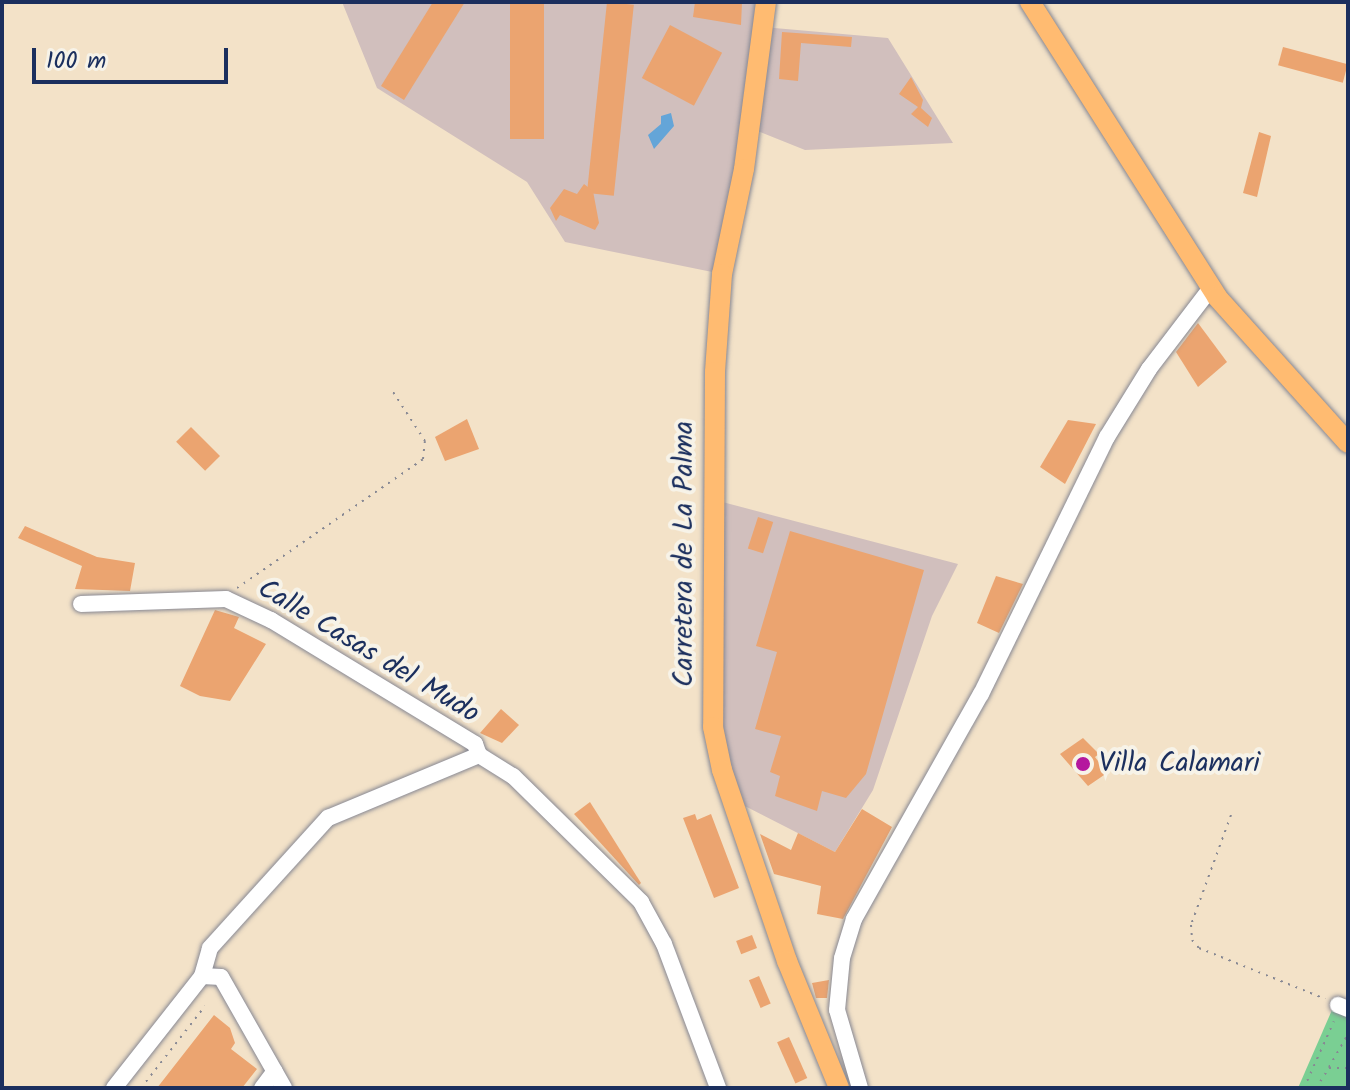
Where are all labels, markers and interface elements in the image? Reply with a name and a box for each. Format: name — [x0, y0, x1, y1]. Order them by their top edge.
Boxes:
scale bar — [36, 32, 232, 82]
text: 100 m — [46, 42, 106, 81]
street label: Carretera de La Palma — [668, 421, 702, 687]
street label: Calle Casas del Mudo — [251, 573, 485, 731]
place label: Villa Calamari — [1099, 747, 1260, 781]
marker: Villa Calamari — [1074, 755, 1092, 773]

